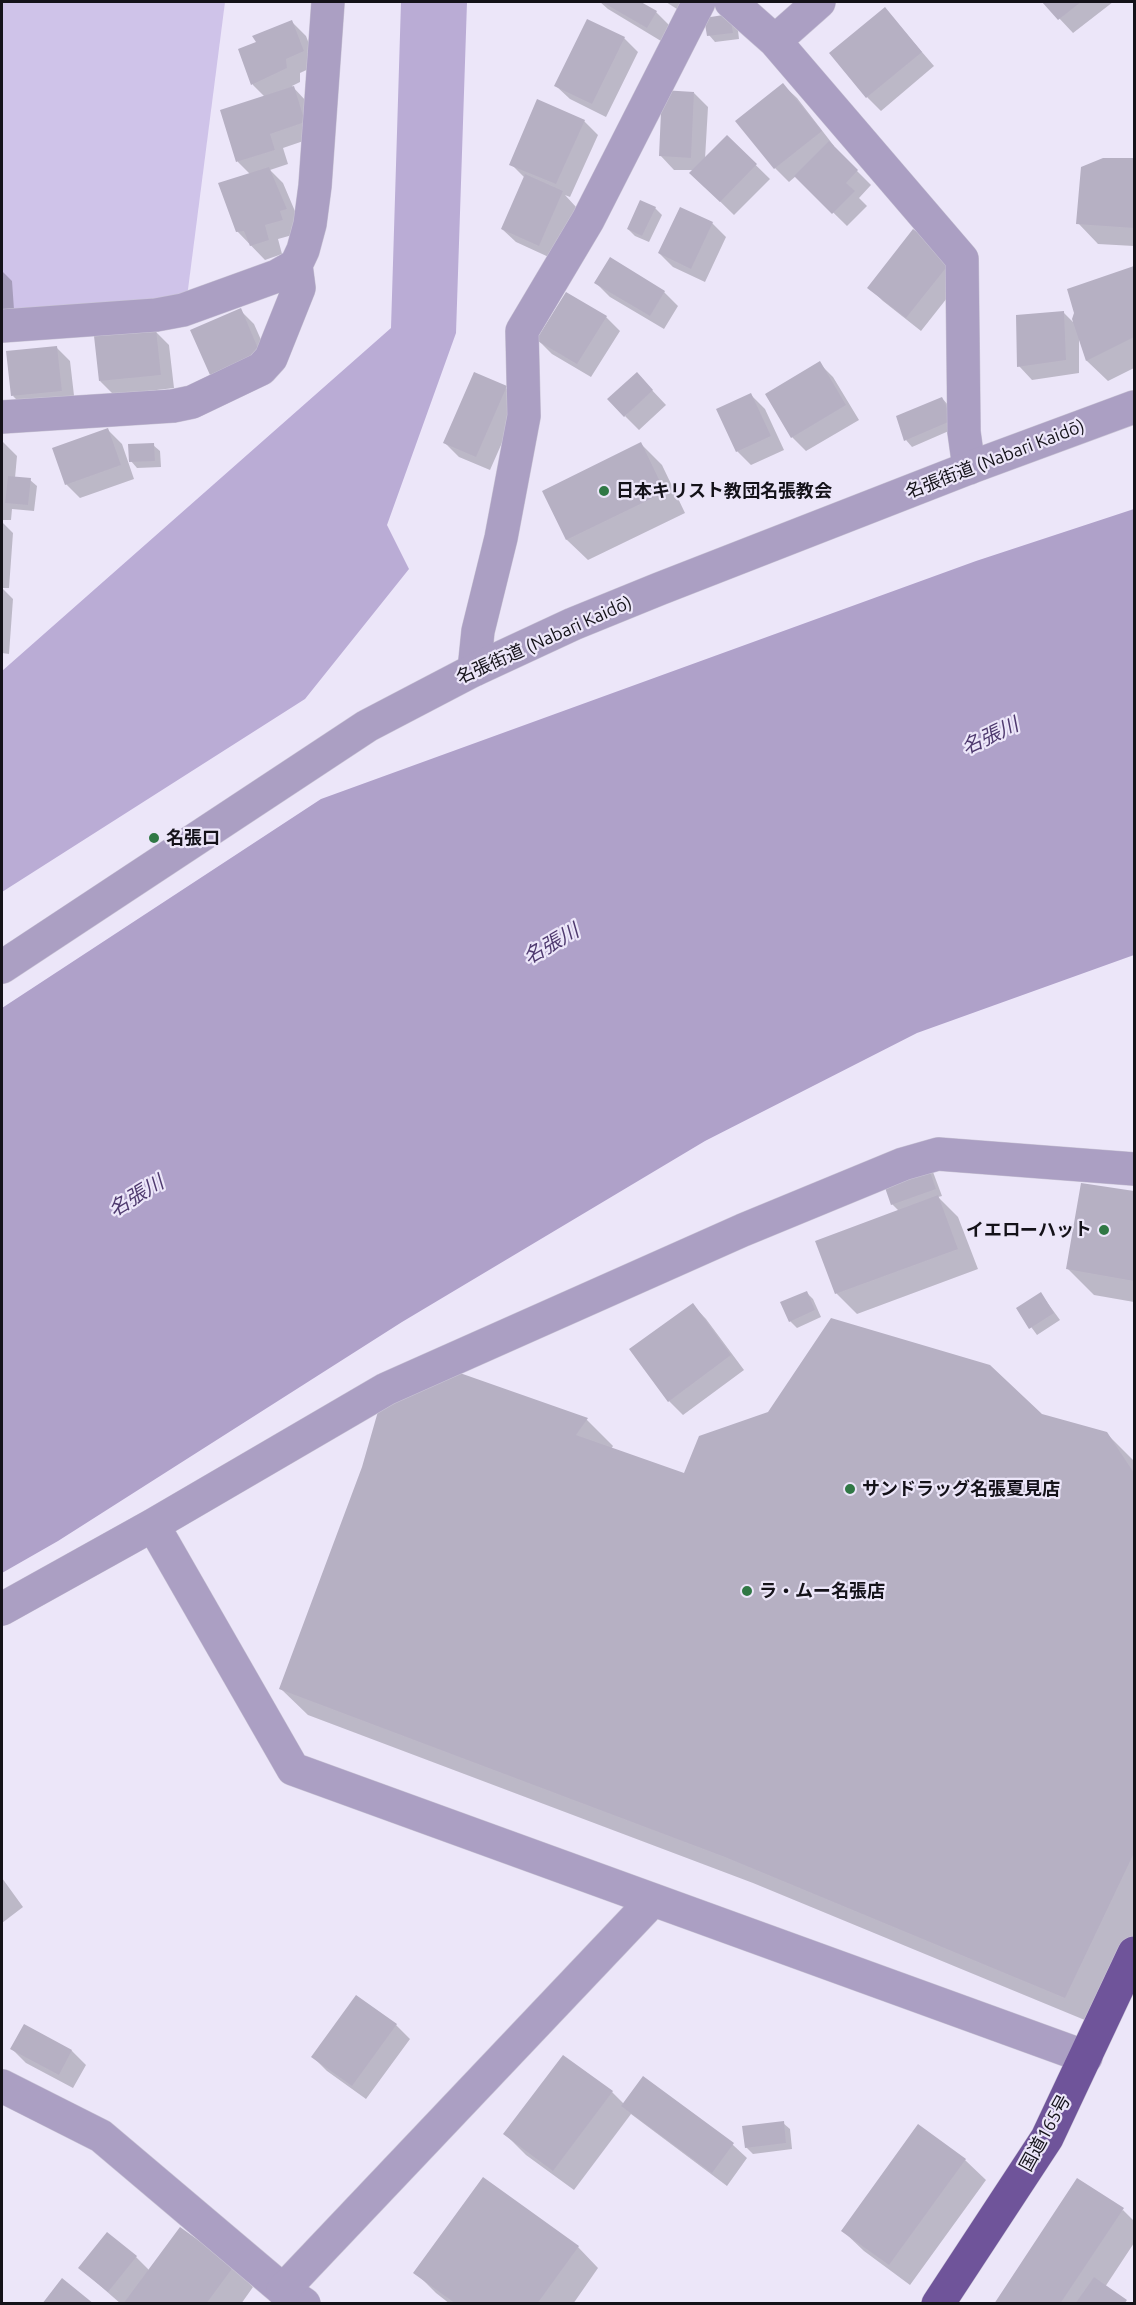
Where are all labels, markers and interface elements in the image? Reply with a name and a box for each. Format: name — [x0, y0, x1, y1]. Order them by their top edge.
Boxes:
street label: 名張街道 (Nabari Kaidō) — [902, 415, 1088, 503]
place label: 日本キリスト教団名張教会 — [616, 480, 832, 502]
marker: 日本キリスト教団名張教会 — [597, 484, 611, 498]
street label: 名張街道 (Nabari Kaidō) — [453, 591, 635, 689]
water label: 名張川 — [958, 712, 1022, 760]
place label: 名張口 — [166, 827, 220, 849]
marker: 名張口 — [147, 831, 161, 845]
water label: 名張川 — [519, 919, 583, 969]
water label: 名張川 — [104, 1170, 168, 1222]
place label: イエローハット — [966, 1219, 1092, 1241]
marker: イエローハット — [1097, 1223, 1111, 1237]
place label: サンドラッグ名張夏見店 — [862, 1478, 1060, 1500]
marker: サンドラッグ名張夏見店 — [843, 1482, 857, 1496]
place label: ラ・ムー名張店 — [759, 1580, 885, 1602]
marker: ラ・ムー名張店 — [740, 1584, 754, 1598]
street label: 国道165号 — [1015, 2091, 1075, 2175]

